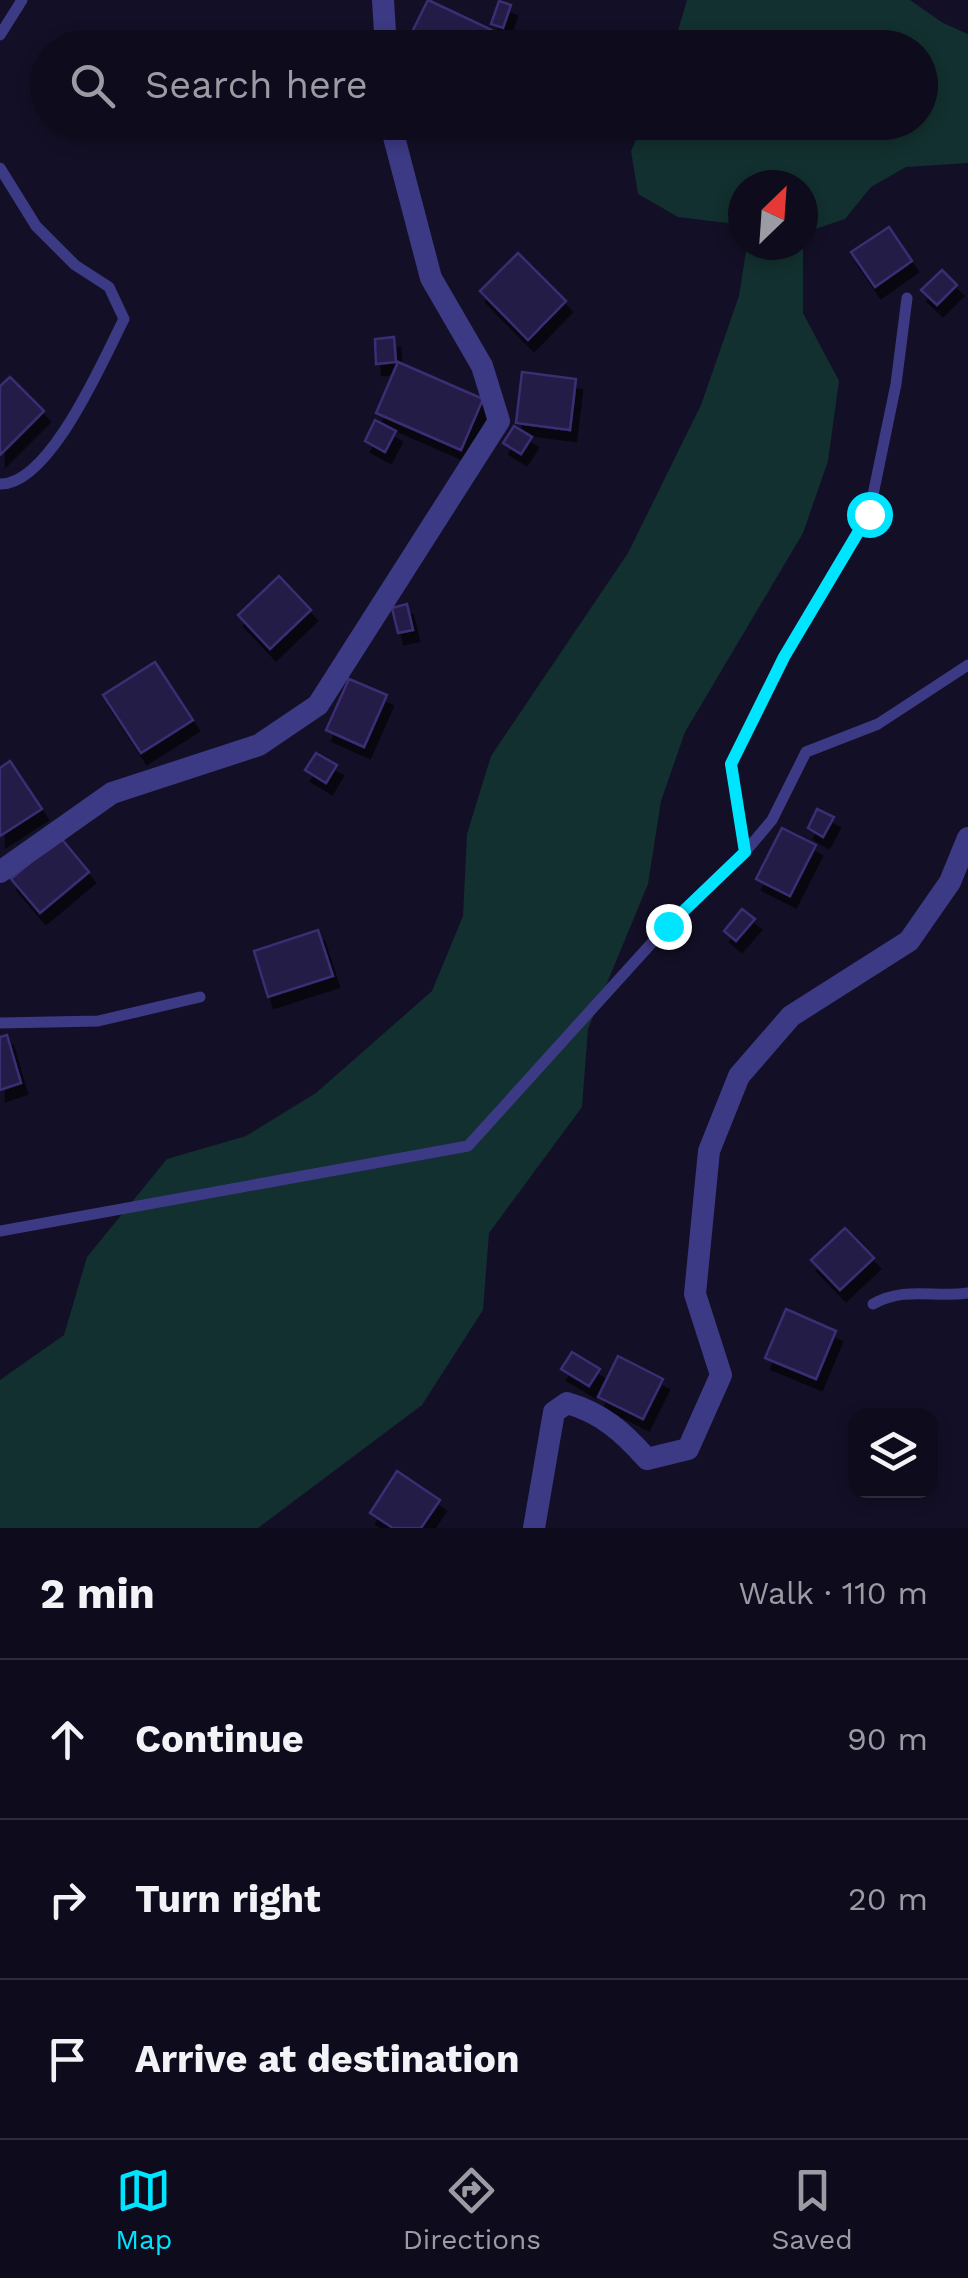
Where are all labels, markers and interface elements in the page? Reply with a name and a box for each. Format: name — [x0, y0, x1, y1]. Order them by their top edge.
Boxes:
search box — [30, 30, 938, 140]
icon: search — [65, 58, 120, 113]
text: Search here — [145, 63, 368, 107]
north arrow — [728, 170, 818, 260]
route start — [847, 492, 893, 538]
route end — [646, 904, 692, 950]
map controls — [848, 1408, 938, 1498]
button: layers — [848, 1408, 938, 1498]
text: 2 min — [40, 1569, 155, 1618]
text: Walk · 110 m — [738, 1574, 928, 1612]
icon: ahead — [40, 1712, 95, 1767]
text: Continue — [135, 1717, 304, 1761]
text: 90 m — [847, 1720, 928, 1758]
icon: right — [40, 1872, 95, 1927]
text: Turn right — [135, 1877, 321, 1921]
text: 20 m — [848, 1880, 928, 1918]
icon: arrive — [40, 2032, 95, 2087]
text: Arrive at destination — [135, 2037, 520, 2081]
tab: Map — [115, 2163, 172, 2256]
tab: Directions — [403, 2163, 541, 2256]
tab: Saved — [771, 2163, 853, 2256]

